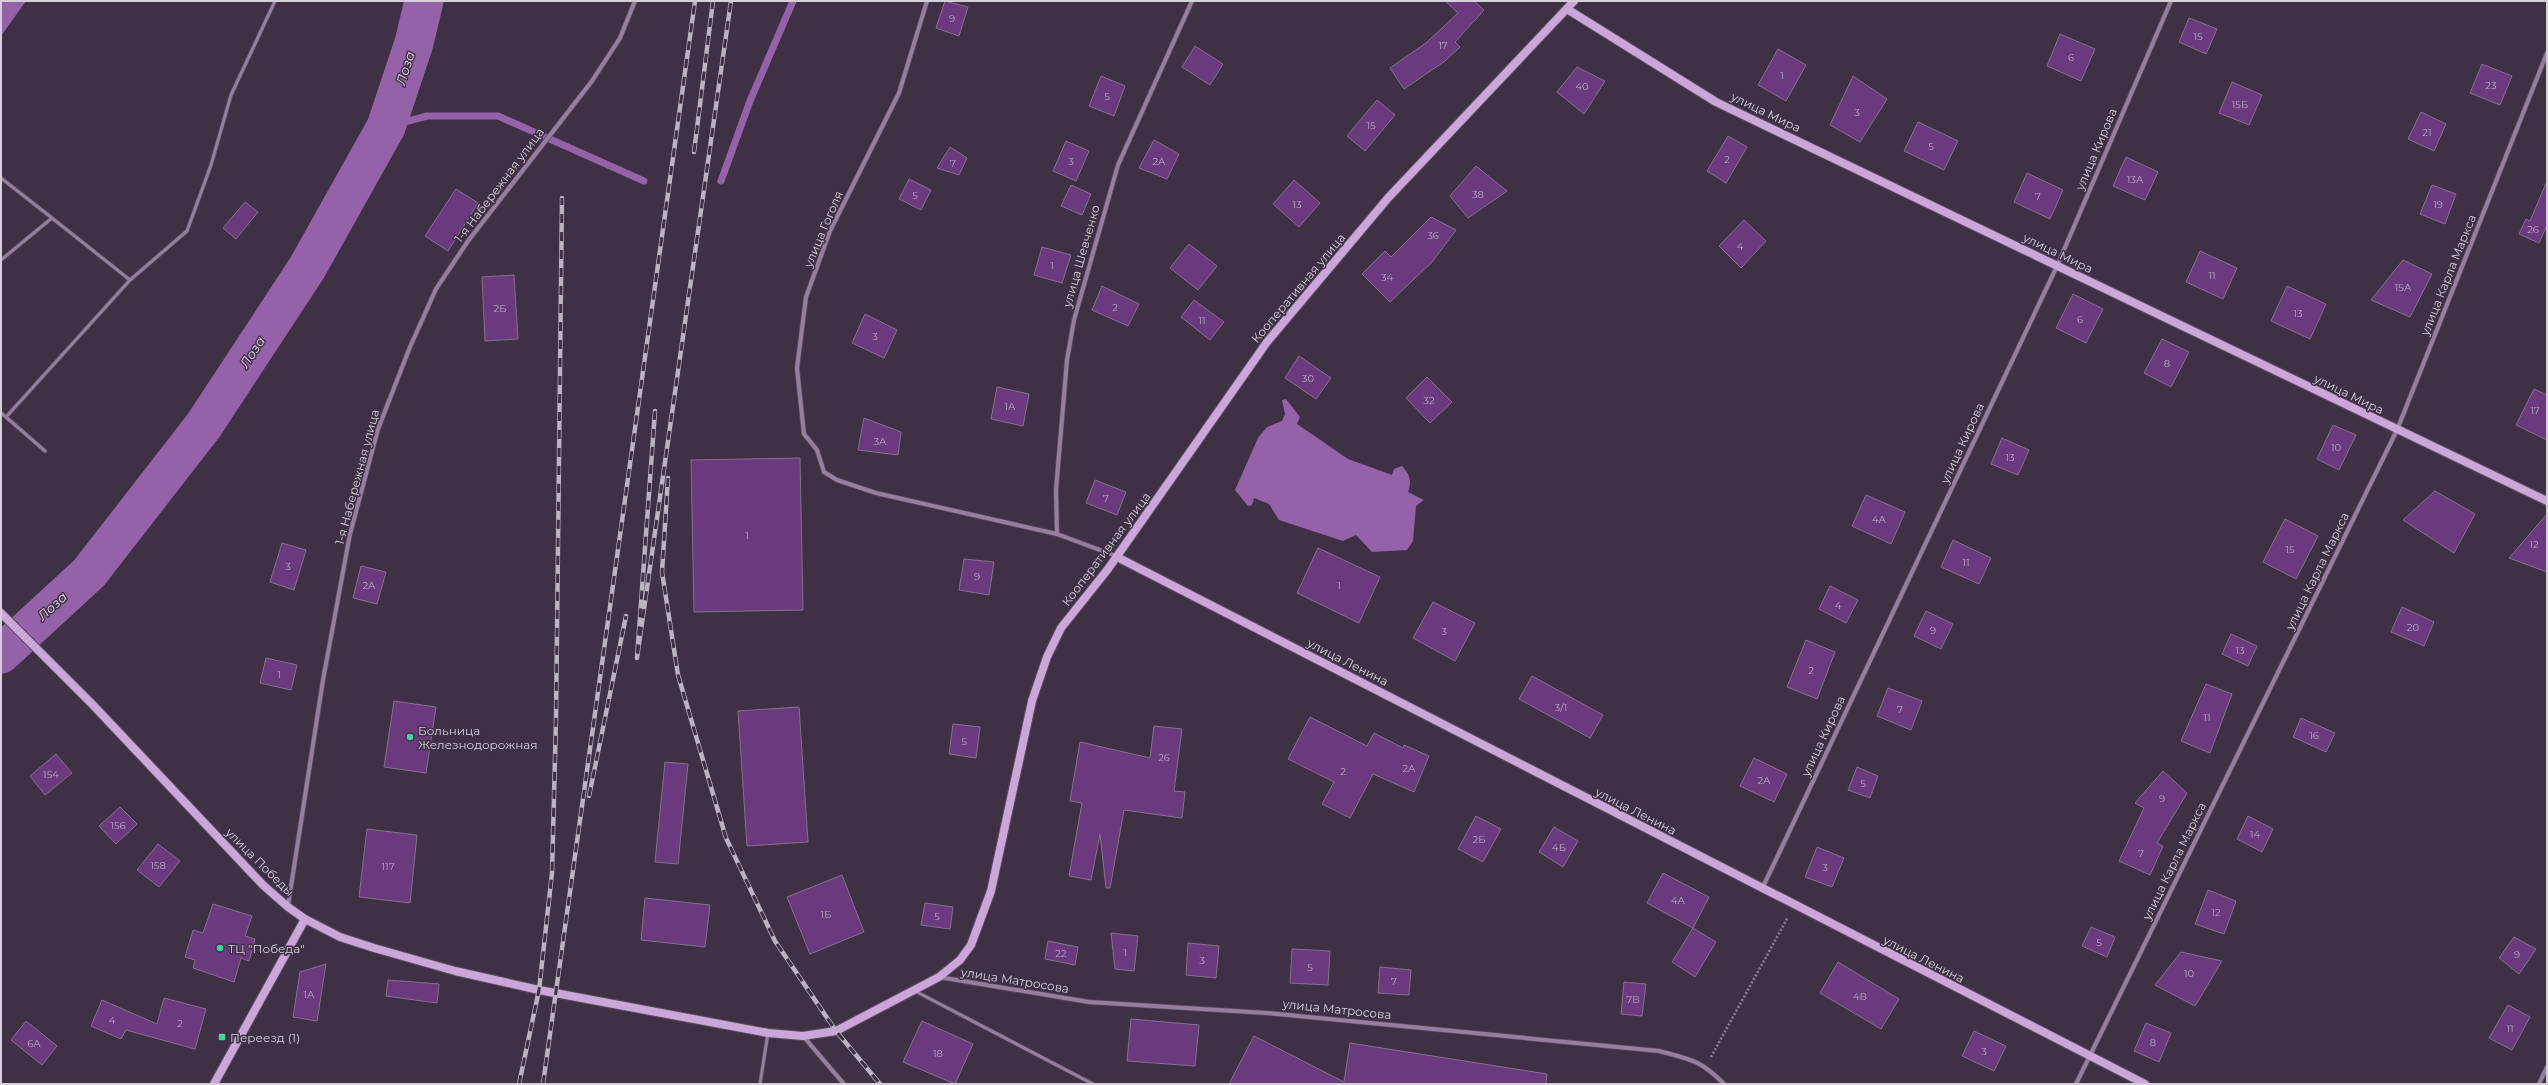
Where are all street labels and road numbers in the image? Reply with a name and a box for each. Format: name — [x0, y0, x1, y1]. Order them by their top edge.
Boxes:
street label: улица Мира — [1728, 88, 1803, 135]
street label: улица Кирова — [2072, 106, 2120, 193]
street label: 1-я Набережная улица — [451, 125, 547, 245]
street label: улица Гоголя — [800, 189, 846, 270]
street label: улица Шевченко — [1059, 203, 1103, 310]
street label: улица Карла Маркса — [2416, 212, 2479, 339]
street label: улица Мира — [2020, 229, 2095, 276]
street label: Кооперативная улица — [1248, 230, 1348, 346]
street label: улица Мира — [2311, 370, 2386, 417]
street label: улица Кирова — [1936, 400, 1987, 487]
street label: 1-я Набережная улица — [332, 408, 382, 546]
street label: Кооперативная улица — [1058, 489, 1154, 609]
street label: улица Карла Маркса — [2282, 510, 2352, 633]
street label: улица Ленина — [1304, 635, 1391, 689]
street label: улица Кирова — [1797, 693, 1848, 780]
street label: улица Ленина — [1592, 784, 1679, 838]
street label: улица Карла Маркса — [2139, 800, 2209, 923]
street label: улица Победы — [222, 824, 297, 899]
street label: улица Ленина — [1880, 932, 1967, 986]
street label: улица Матросова — [959, 964, 1070, 996]
street label: улица Матросова — [1281, 996, 1392, 1022]

